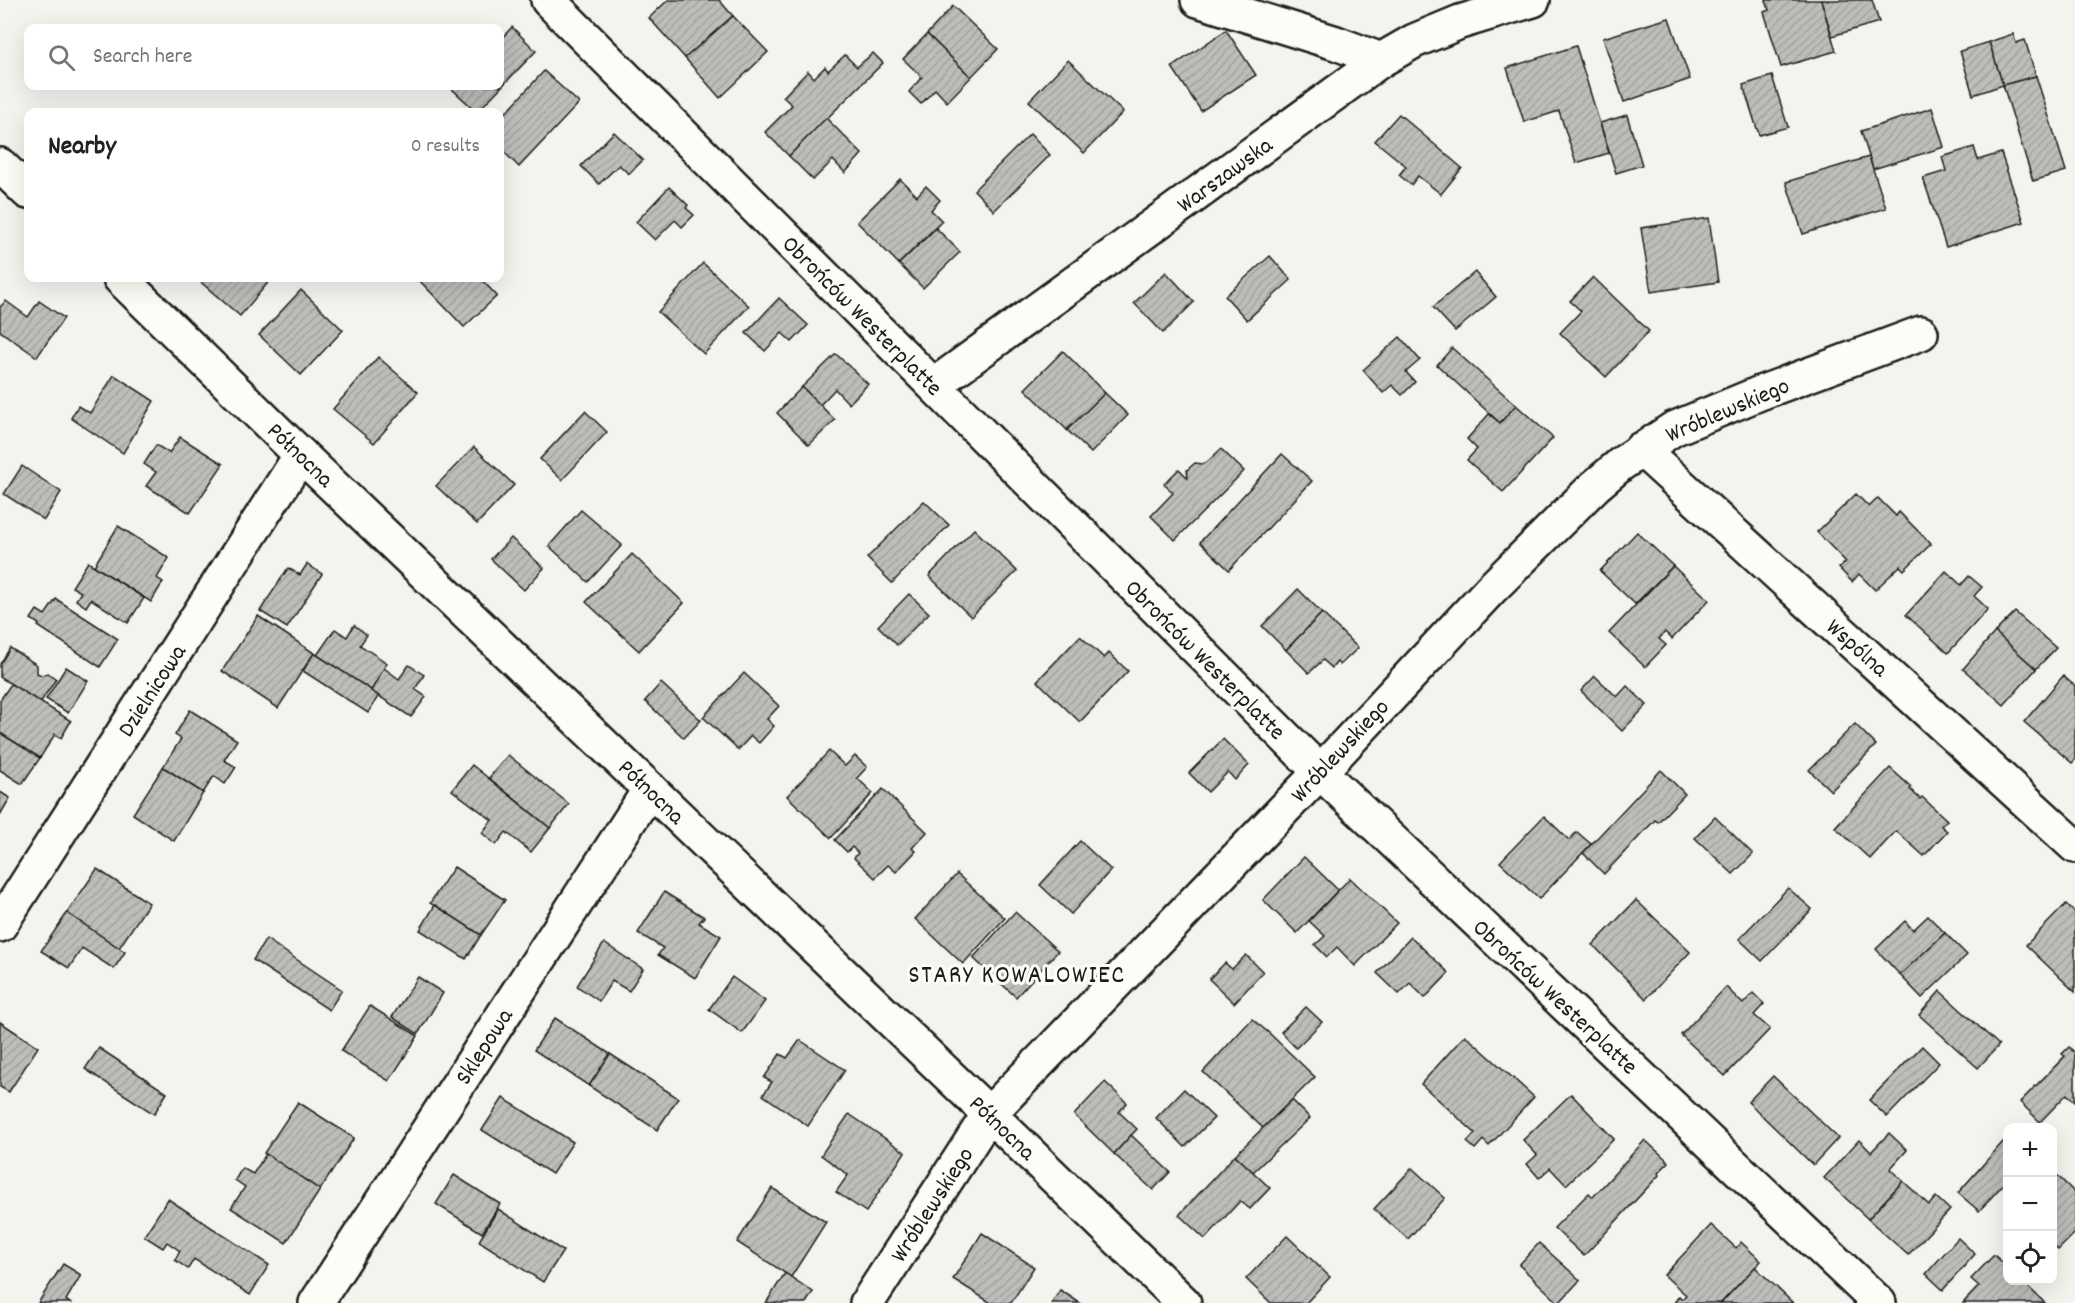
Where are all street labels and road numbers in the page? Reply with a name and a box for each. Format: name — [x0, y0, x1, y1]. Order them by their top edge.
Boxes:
street label: Warszawska — [1171, 130, 1281, 223]
street label: Obrońców Westerplatte — [773, 229, 949, 405]
street label: Wróblewskiego — [1661, 370, 1795, 453]
street label: Północna — [258, 416, 341, 497]
street label: Obrońców Westerplatte — [1116, 573, 1292, 749]
street label: Wspólna — [1817, 612, 1895, 687]
street label: Dzielnicowa — [111, 638, 197, 745]
street label: Wróblewskiego — [1284, 692, 1398, 812]
street label: Północna — [609, 753, 692, 834]
street label: Obrońców Westerplatte — [1464, 912, 1644, 1084]
street label: Sklepowa — [448, 1002, 523, 1093]
street label: Północna — [960, 1089, 1043, 1170]
street label: Wróblewskiego — [883, 1141, 984, 1270]

